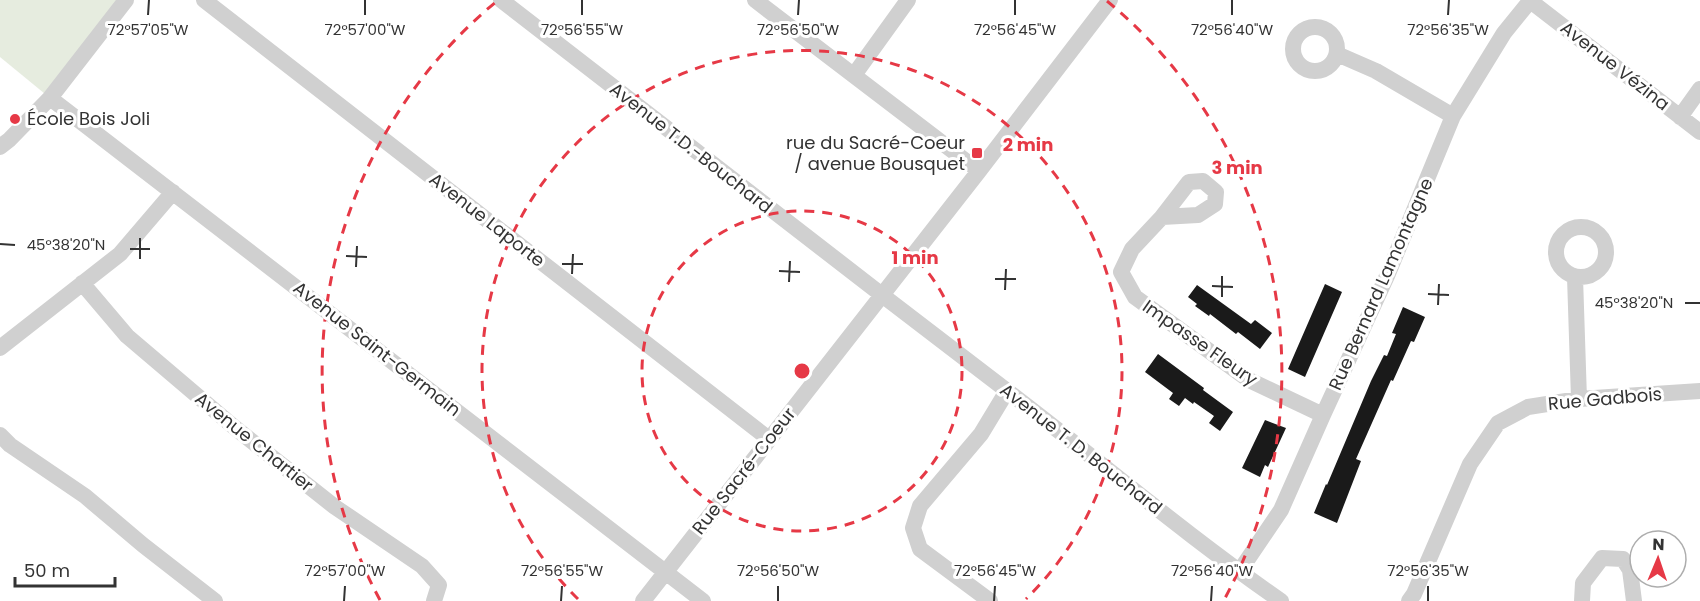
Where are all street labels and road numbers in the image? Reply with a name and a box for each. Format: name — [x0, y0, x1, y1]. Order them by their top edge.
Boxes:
street label: Avenue Vézina — [1556, 15, 1675, 116]
street label: Avenue T.D.-Bouchard — [605, 76, 778, 219]
street label: Avenue Laporte — [424, 167, 550, 273]
street label: Rue Bernard Lamontagne — [1322, 174, 1439, 394]
street label: Avenue Saint-Germain — [288, 275, 466, 422]
street label: Impasse Fleury — [1138, 294, 1263, 392]
street label: Avenue T. D. Bouchard — [995, 377, 1168, 520]
street label: Rue Gadbois — [1547, 381, 1663, 416]
street label: Avenue Chartier — [190, 386, 319, 497]
street label: Rue Sacré-Coeur — [686, 402, 801, 539]

